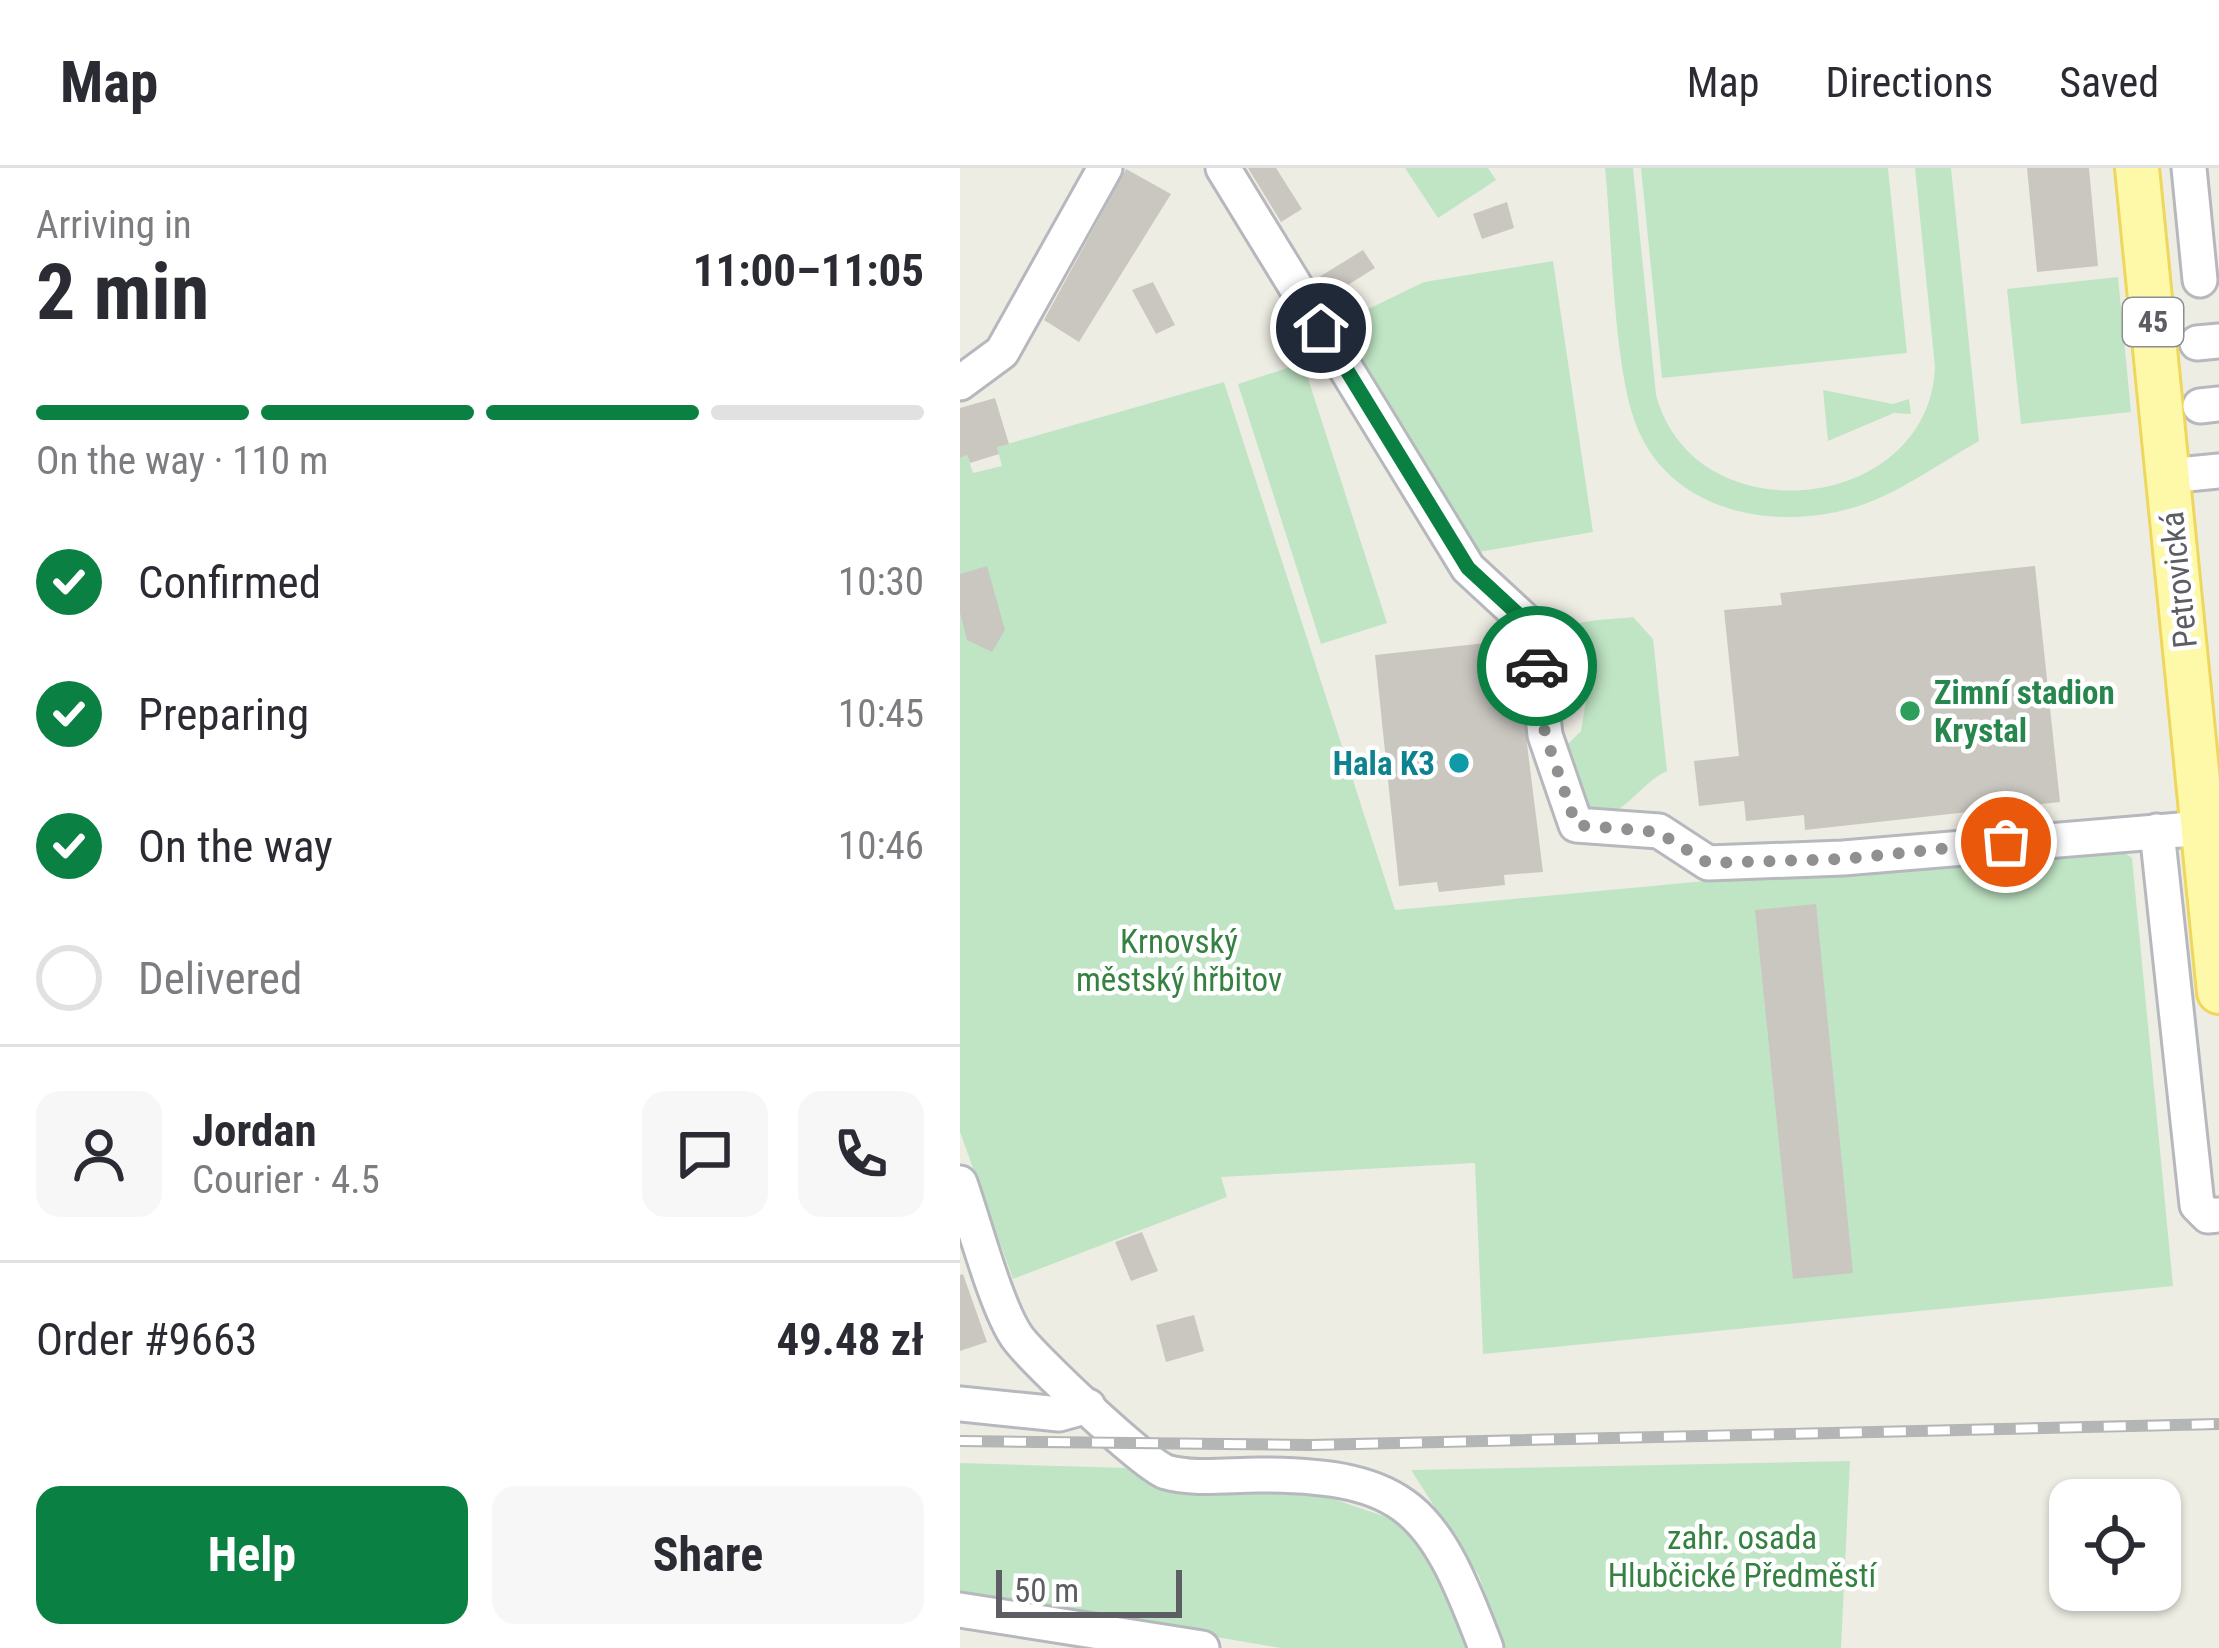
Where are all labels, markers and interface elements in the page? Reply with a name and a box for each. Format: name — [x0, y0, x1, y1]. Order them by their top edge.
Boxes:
text: Map — [60, 49, 158, 116]
text: Map — [1687, 58, 1759, 107]
text: Directions — [1825, 58, 1993, 107]
text: Saved — [2059, 58, 2159, 107]
text: Arriving in — [36, 202, 192, 248]
text: 11:00–11:05 — [693, 244, 924, 297]
text: 2 min — [36, 247, 209, 338]
pin — [1270, 277, 1372, 379]
icon: home — [1288, 295, 1354, 361]
road number: 45 — [2123, 298, 2183, 346]
text: On the way · 110 m — [36, 438, 328, 484]
street label: Petrovická — [2152, 510, 2205, 650]
icon: check — [36, 549, 102, 615]
text: Confirmed — [138, 556, 321, 609]
text: 10:30 — [838, 559, 924, 605]
courier — [1477, 606, 1597, 726]
icon: car — [1504, 633, 1570, 699]
place label: Zimní stadion Krystal — [1934, 673, 2115, 750]
icon: check — [36, 681, 102, 747]
text: Preparing — [138, 688, 309, 741]
text: 10:45 — [838, 691, 924, 737]
marker: Zimní stadion Krystal — [1897, 698, 1923, 724]
place label: Hala K3 — [1333, 744, 1435, 783]
marker: Hala K3 — [1446, 750, 1472, 776]
pin — [1955, 791, 2057, 893]
icon: bag — [1973, 809, 2039, 875]
icon: check — [36, 813, 102, 879]
text: On the way — [138, 820, 333, 873]
text: 10:46 — [838, 823, 924, 869]
park label: Krnovský městský hřbitov — [1076, 922, 1282, 999]
text: Delivered — [138, 952, 302, 1005]
button: person — [36, 1091, 162, 1217]
button: chat — [642, 1091, 768, 1217]
button: phone — [798, 1091, 924, 1217]
text: Jordan — [192, 1104, 317, 1157]
text: Courier · 4.5 — [192, 1157, 380, 1203]
text: Order #9663 — [36, 1313, 257, 1366]
text: 49.48 zł — [776, 1313, 924, 1366]
map controls — [2049, 1479, 2181, 1611]
button: locate — [2049, 1479, 2181, 1611]
button: Help — [36, 1486, 468, 1624]
button: Share — [492, 1486, 924, 1624]
park label: zahr. osada Hlubčické Předměstí — [1608, 1518, 1878, 1595]
scale bar — [996, 1564, 1182, 1617]
text: 50 m — [1014, 1571, 1079, 1610]

